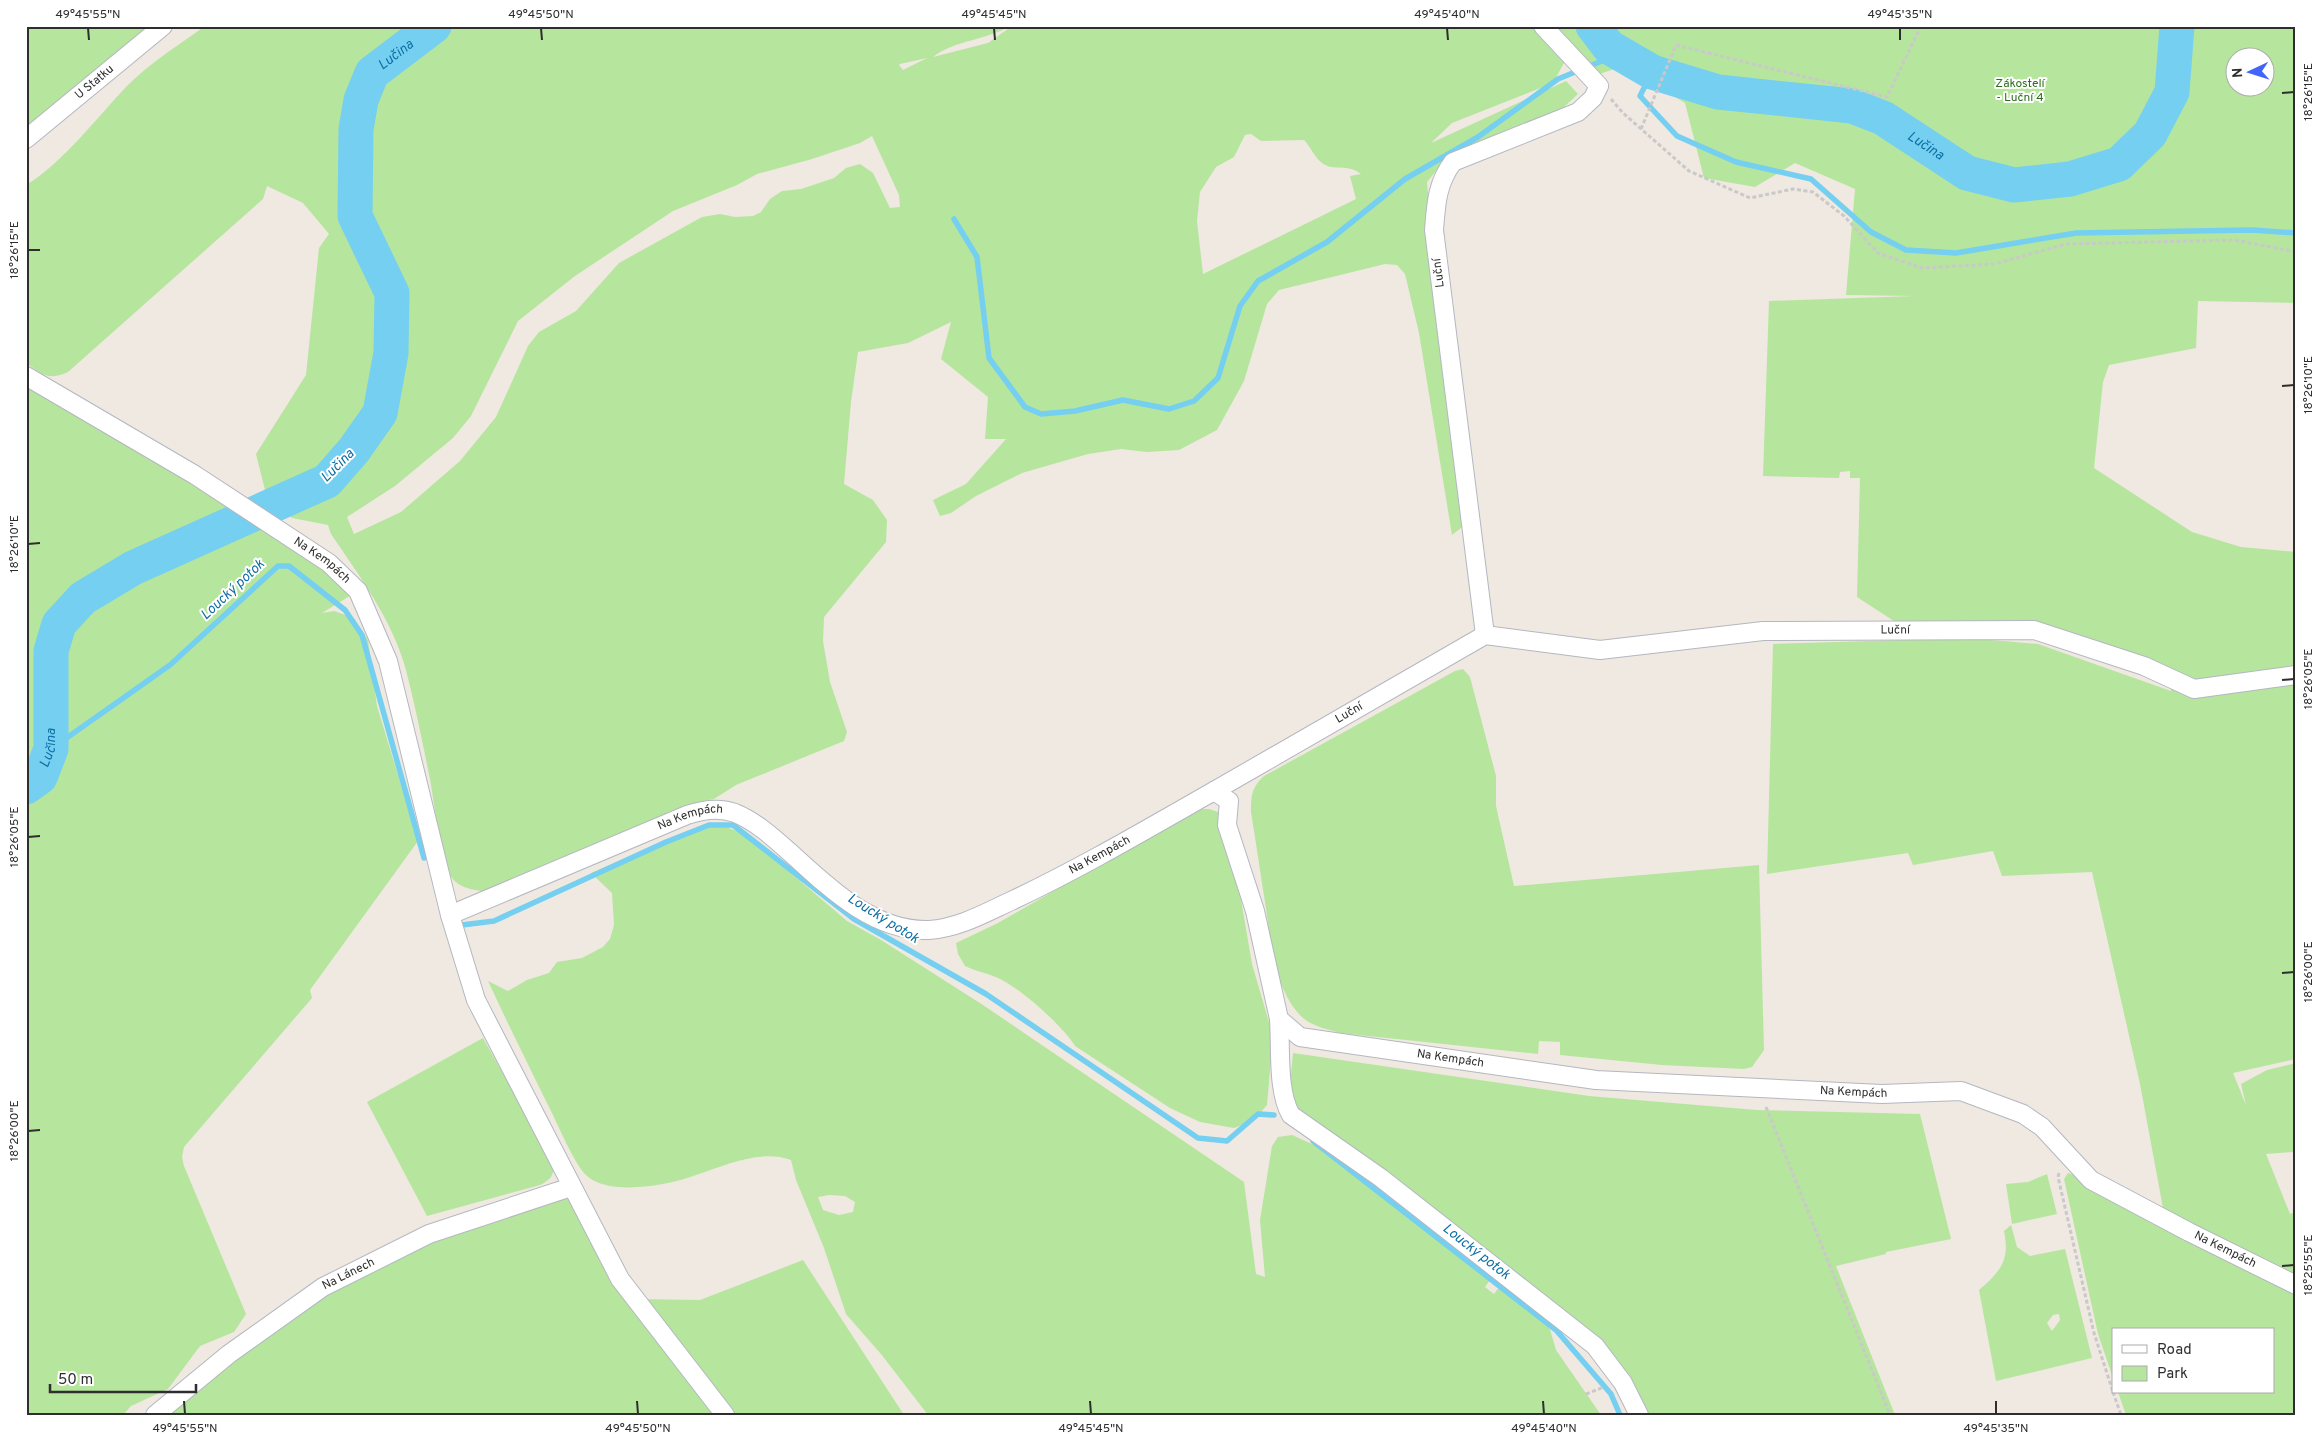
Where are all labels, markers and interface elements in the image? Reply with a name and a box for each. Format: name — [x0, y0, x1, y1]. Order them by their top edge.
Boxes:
text: 49°45'55"N — [55, 7, 121, 23]
text: 49°45'50"N — [508, 7, 574, 23]
text: 49°45'45"N — [961, 7, 1027, 23]
text: 49°45'40"N — [1414, 7, 1480, 23]
text: 49°45'35"N — [1868, 7, 1932, 23]
water label: Lučina — [375, 36, 418, 74]
north arrow — [2224, 48, 2274, 98]
street label: U Statku — [72, 62, 117, 103]
text: 18°26'15"E — [2301, 63, 2317, 121]
text: N — [2230, 67, 2247, 78]
park label: Zákostelí - Luční 4 — [1995, 76, 2046, 106]
water label: Lučina — [1904, 128, 1948, 164]
text: 18°26'15"E — [7, 221, 23, 279]
street label: Luční — [1429, 256, 1449, 289]
text: 18°26'10"E — [2301, 356, 2317, 414]
water label: Lučina — [318, 445, 359, 486]
text: 18°26'10"E — [7, 515, 23, 573]
street label: Na Kempách — [290, 534, 354, 587]
water label: Loucký potok — [198, 556, 269, 624]
street label: Luční — [1880, 622, 1911, 639]
text: 18°26'05"E — [2301, 649, 2317, 709]
street label: Luční — [1332, 698, 1367, 727]
water label: Lučina — [36, 727, 60, 770]
street label: Na Kempách — [655, 802, 724, 834]
text: 18°26'05"E — [7, 807, 23, 867]
street label: Na Kempách — [1066, 832, 1133, 879]
water label: Loucký potok — [844, 890, 923, 948]
text: 18°26'00"E — [2301, 941, 2317, 1003]
street label: Na Kempách — [1416, 1046, 1485, 1072]
street label: Na Kempách — [1819, 1083, 1888, 1102]
text: 18°26'00"E — [7, 1100, 23, 1162]
water label: Loucký potok — [1439, 1220, 1514, 1284]
street label: Na Kempách — [2191, 1228, 2259, 1272]
text: 18°25'55"E — [2301, 1234, 2317, 1296]
street label: Na Lánech — [320, 1254, 378, 1294]
legend — [2112, 1328, 2274, 1394]
text: Road — [2157, 1341, 2192, 1360]
scale bar — [50, 1361, 196, 1393]
text: Park — [2157, 1365, 2188, 1384]
text: 50 m — [58, 1371, 93, 1390]
text: 49°45'55"N — [152, 1421, 218, 1437]
text: 49°45'50"N — [605, 1421, 671, 1437]
text: 49°45'45"N — [1058, 1421, 1124, 1437]
text: 49°45'40"N — [1511, 1421, 1577, 1437]
text: 49°45'35"N — [1964, 1421, 2028, 1437]

